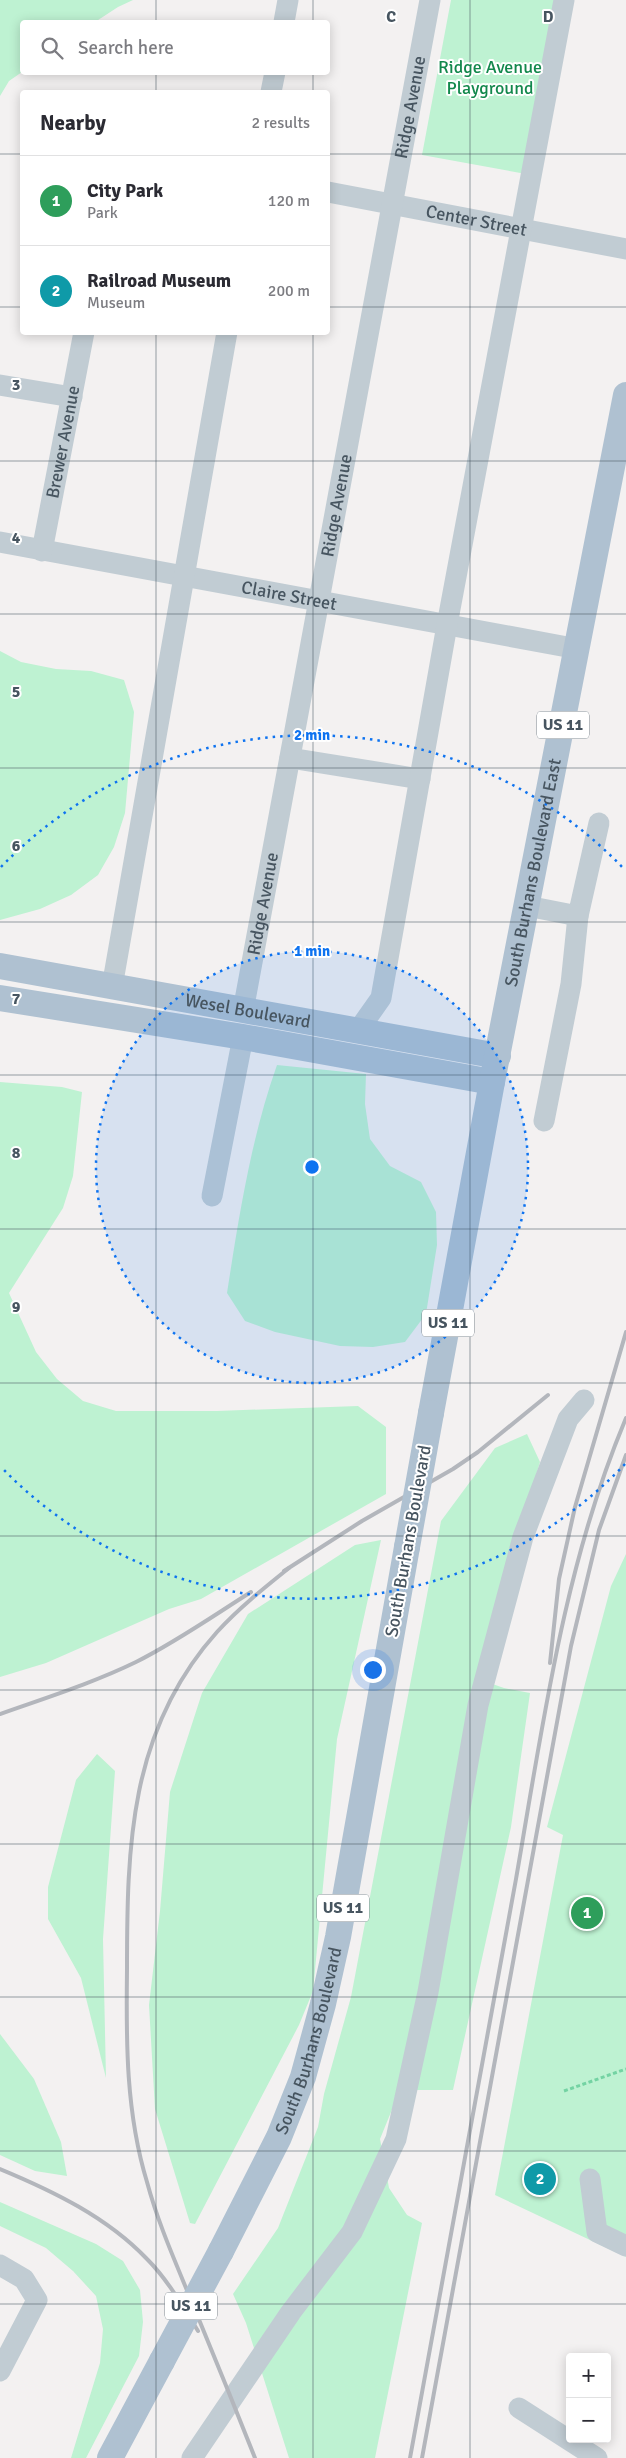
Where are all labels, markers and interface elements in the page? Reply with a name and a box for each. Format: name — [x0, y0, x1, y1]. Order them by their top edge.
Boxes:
text: C — [386, 7, 396, 27]
text: D — [543, 7, 554, 27]
search box — [20, 20, 330, 75]
icon: search — [38, 34, 66, 62]
text: Search here — [78, 36, 174, 60]
street label: Ridge Avenue — [390, 54, 430, 161]
park label: Ridge Avenue Playground — [438, 56, 542, 99]
text: Nearby — [40, 110, 106, 136]
text: 2 results — [251, 113, 310, 133]
text: City Park — [87, 179, 163, 203]
text: 1 — [52, 191, 60, 211]
text: 120 m — [268, 191, 310, 211]
street label: Center Street — [424, 200, 529, 241]
text: Park — [87, 203, 118, 223]
text: Railroad Museum — [87, 269, 231, 293]
text: 2 — [52, 281, 60, 301]
text: 200 m — [268, 281, 310, 301]
text: Museum — [87, 293, 145, 313]
text: 3 — [12, 375, 20, 395]
street label: Brewer Avenue — [41, 384, 84, 500]
street label: Ridge Avenue — [316, 452, 357, 559]
text: 4 — [12, 528, 21, 548]
street label: Claire Street — [240, 576, 339, 615]
text: 5 — [12, 682, 20, 702]
road number: US 11 — [537, 712, 589, 738]
text: 2 min — [294, 726, 330, 744]
street label: South Burhans Boulevard East — [500, 757, 566, 989]
text: 6 — [12, 836, 21, 856]
street label: Ridge Avenue — [243, 851, 283, 957]
text: 1 min — [294, 942, 330, 960]
text: 7 — [12, 989, 21, 1009]
street label: Wesel Boulevard — [183, 989, 312, 1033]
text: 8 — [12, 1143, 21, 1163]
centre of rings — [303, 1158, 321, 1176]
text: 9 — [12, 1297, 21, 1317]
road number: US 11 — [422, 1310, 474, 1336]
street label: South Burhans Boulevard — [380, 1443, 436, 1639]
your location — [360, 1657, 386, 1683]
pin: 1 — [571, 1894, 603, 1932]
road number: US 11 — [317, 1895, 369, 1922]
street label: South Burhans Boulevard — [270, 1945, 346, 2138]
pin: 2 — [524, 2160, 556, 2198]
road number: US 11 — [165, 2292, 217, 2320]
map controls — [566, 2353, 611, 2443]
button: + — [566, 2353, 611, 2398]
button: − — [566, 2398, 611, 2443]

